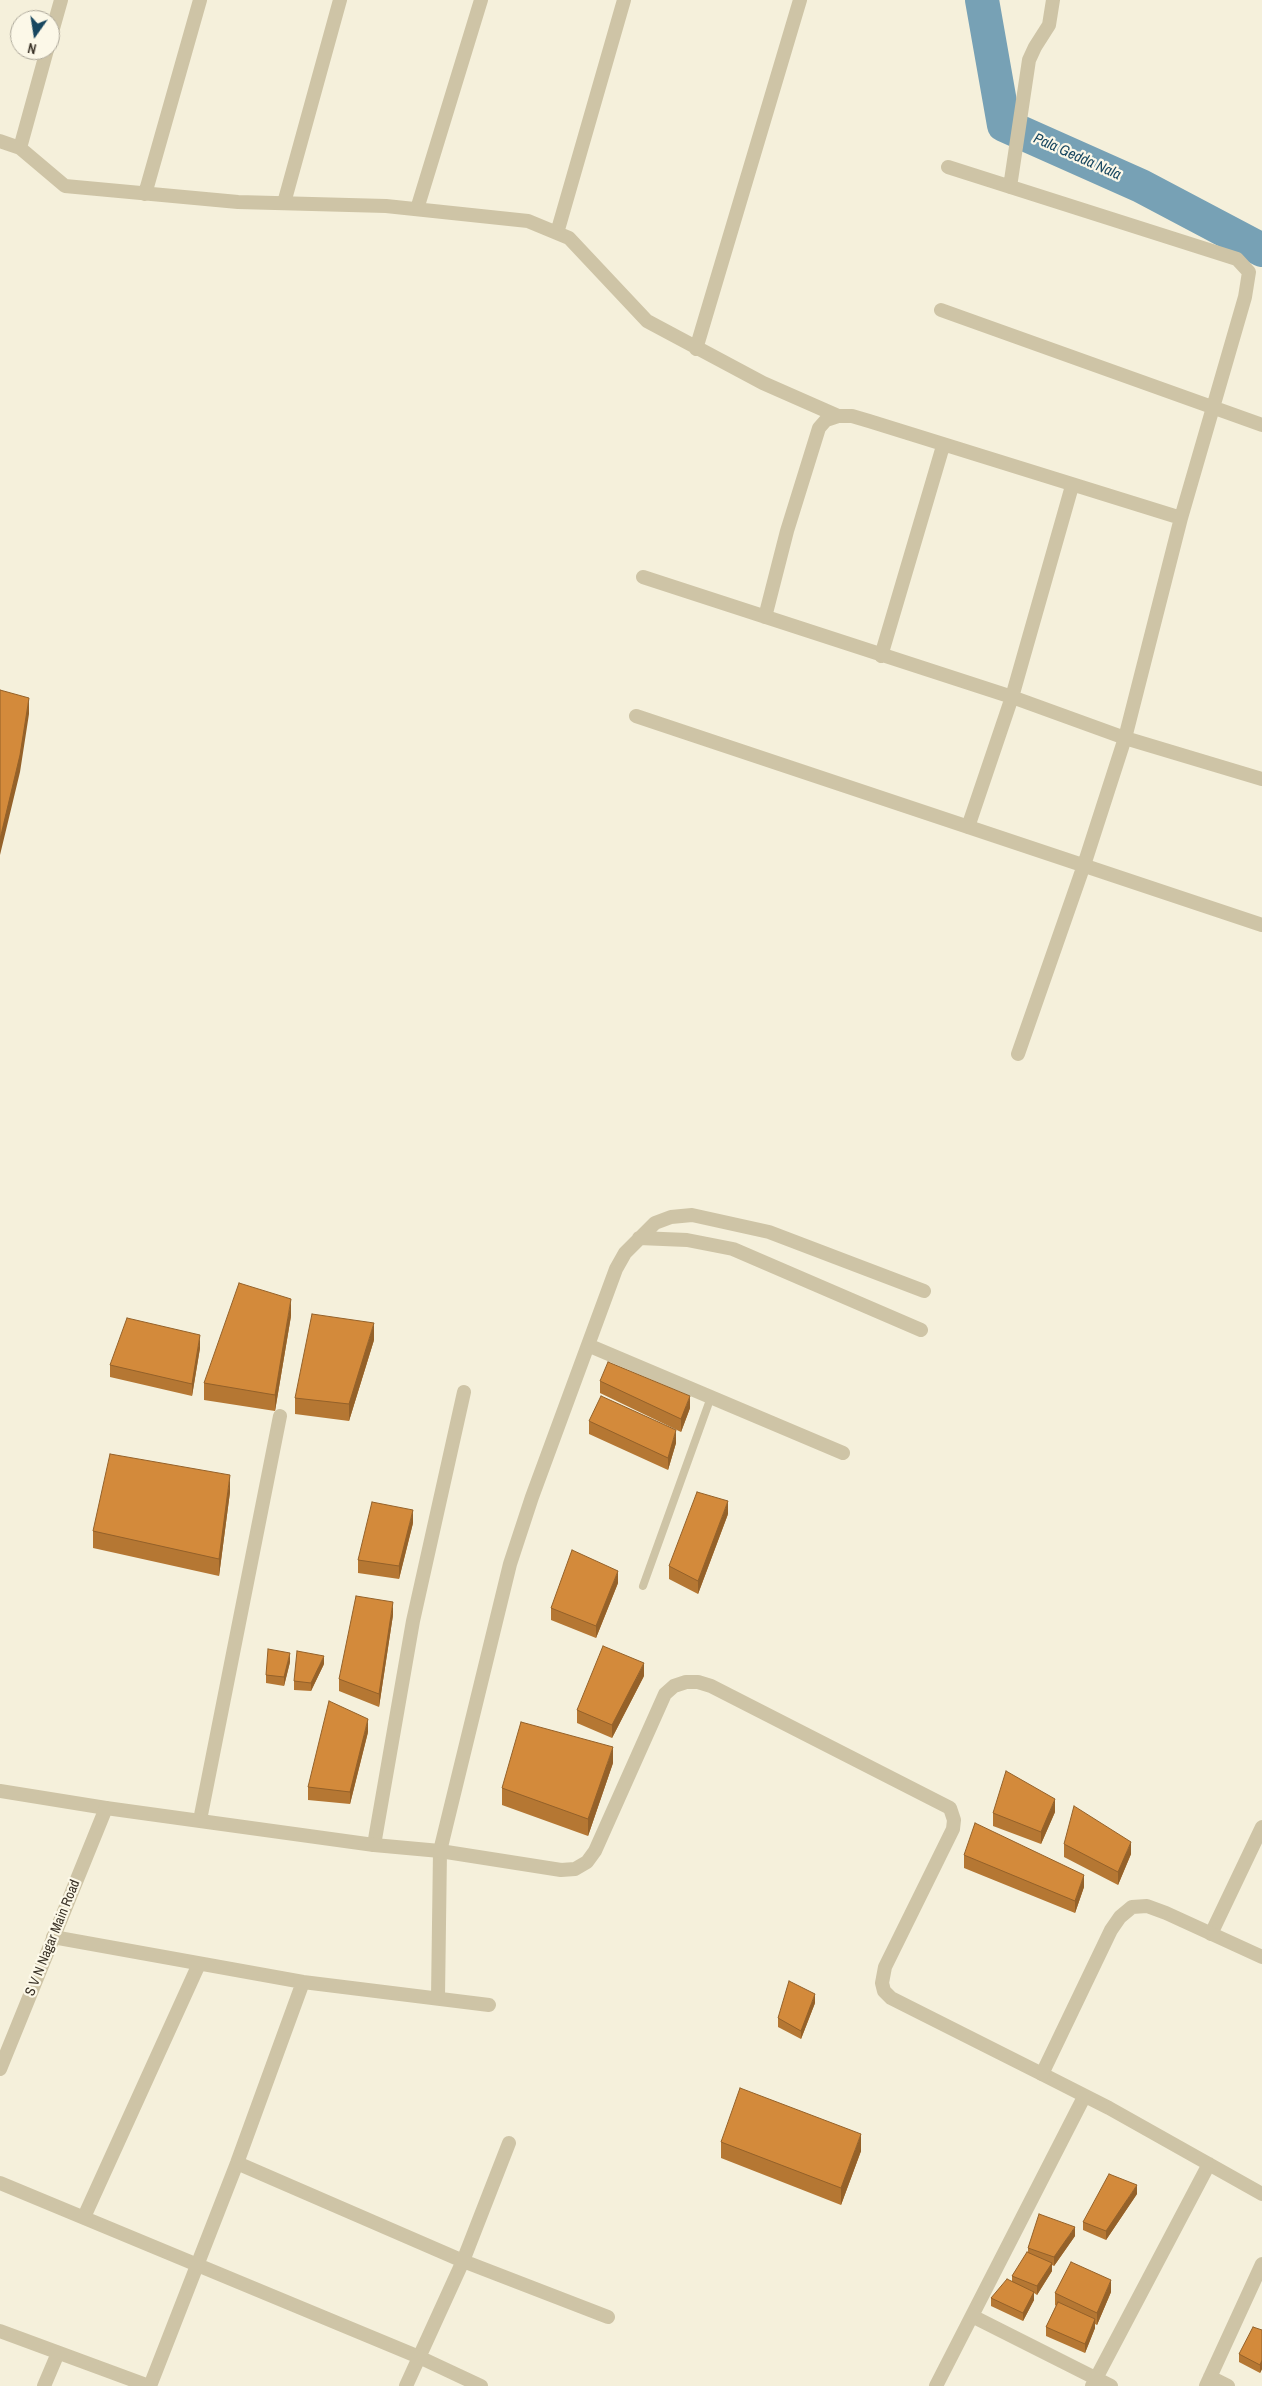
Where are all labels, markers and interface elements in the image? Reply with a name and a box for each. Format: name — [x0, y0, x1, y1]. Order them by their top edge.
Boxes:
north arrow — [10, 10, 60, 60]
text: N — [26, 39, 38, 58]
water label: Pala Gedda Nala — [1031, 130, 1123, 184]
street label: S V N Nagar Main Road — [22, 1877, 84, 1999]

